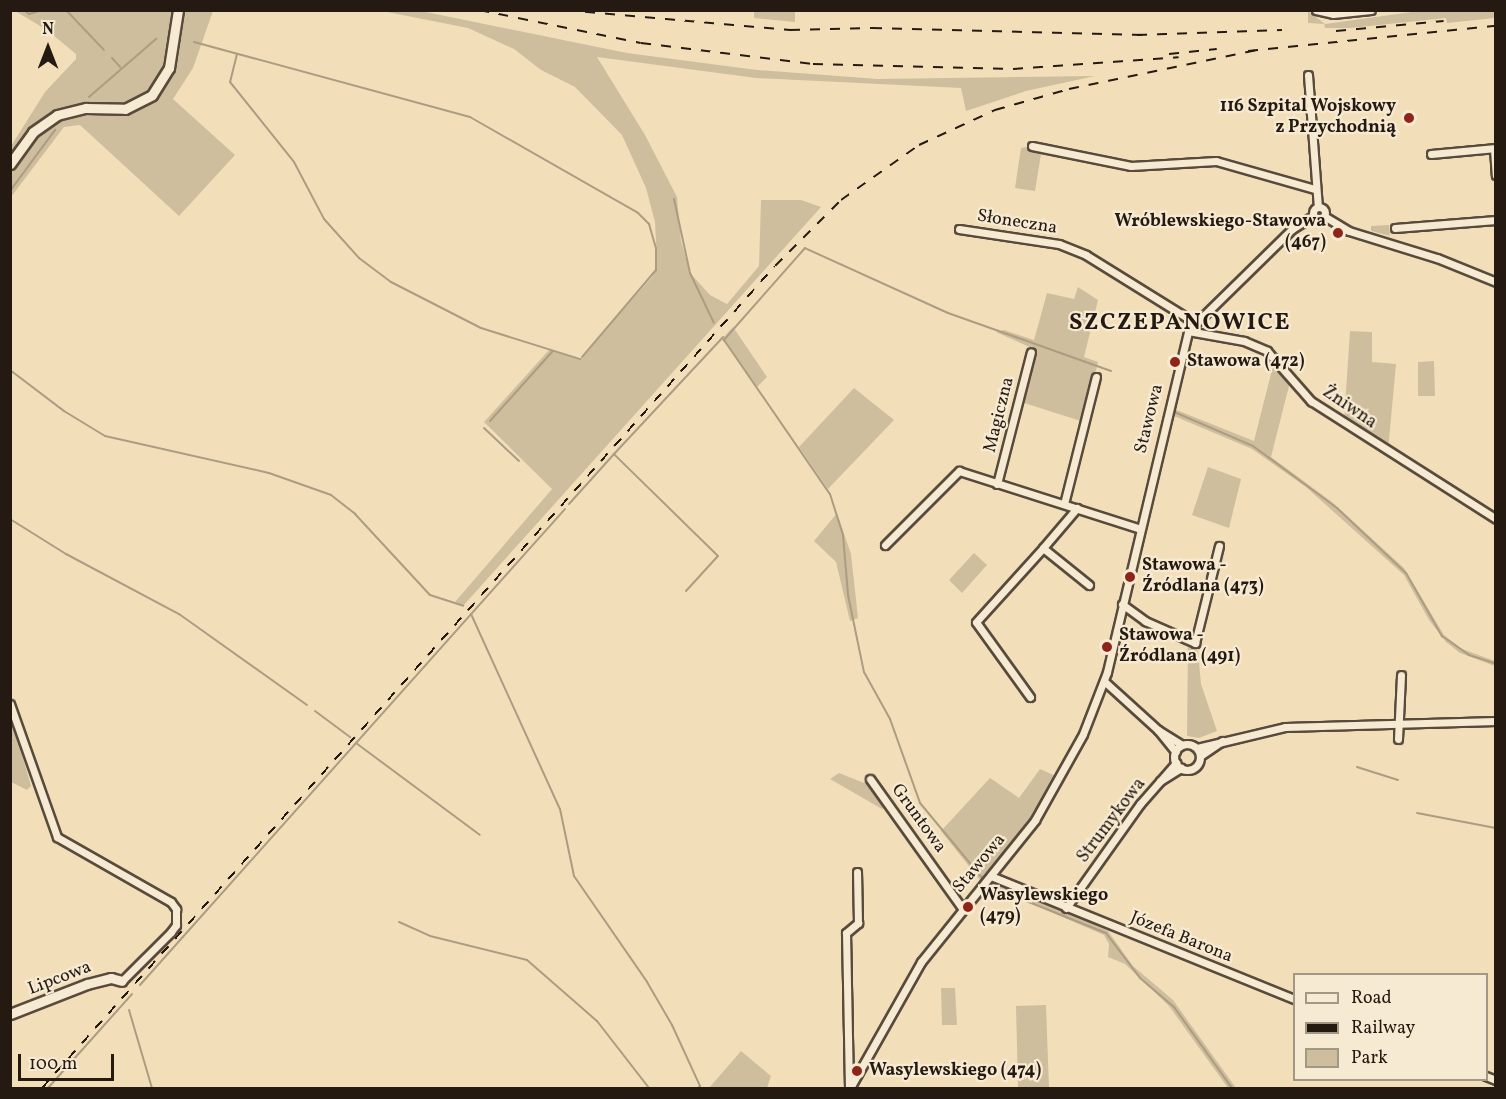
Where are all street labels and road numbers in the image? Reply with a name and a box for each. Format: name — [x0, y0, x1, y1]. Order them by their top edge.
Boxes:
street label: Słoneczna — [975, 206, 1059, 240]
street label: Magiczna — [980, 375, 1020, 455]
street label: Stawowa — [1131, 382, 1169, 456]
street label: Żniwna — [1318, 382, 1380, 434]
street label: Strumykowa — [1073, 774, 1151, 868]
street label: Gruntowa — [886, 780, 950, 858]
street label: Stawowa — [949, 830, 1011, 898]
street label: Józefa Barona — [1127, 908, 1235, 968]
street label: Lipcowa — [25, 957, 95, 1001]

